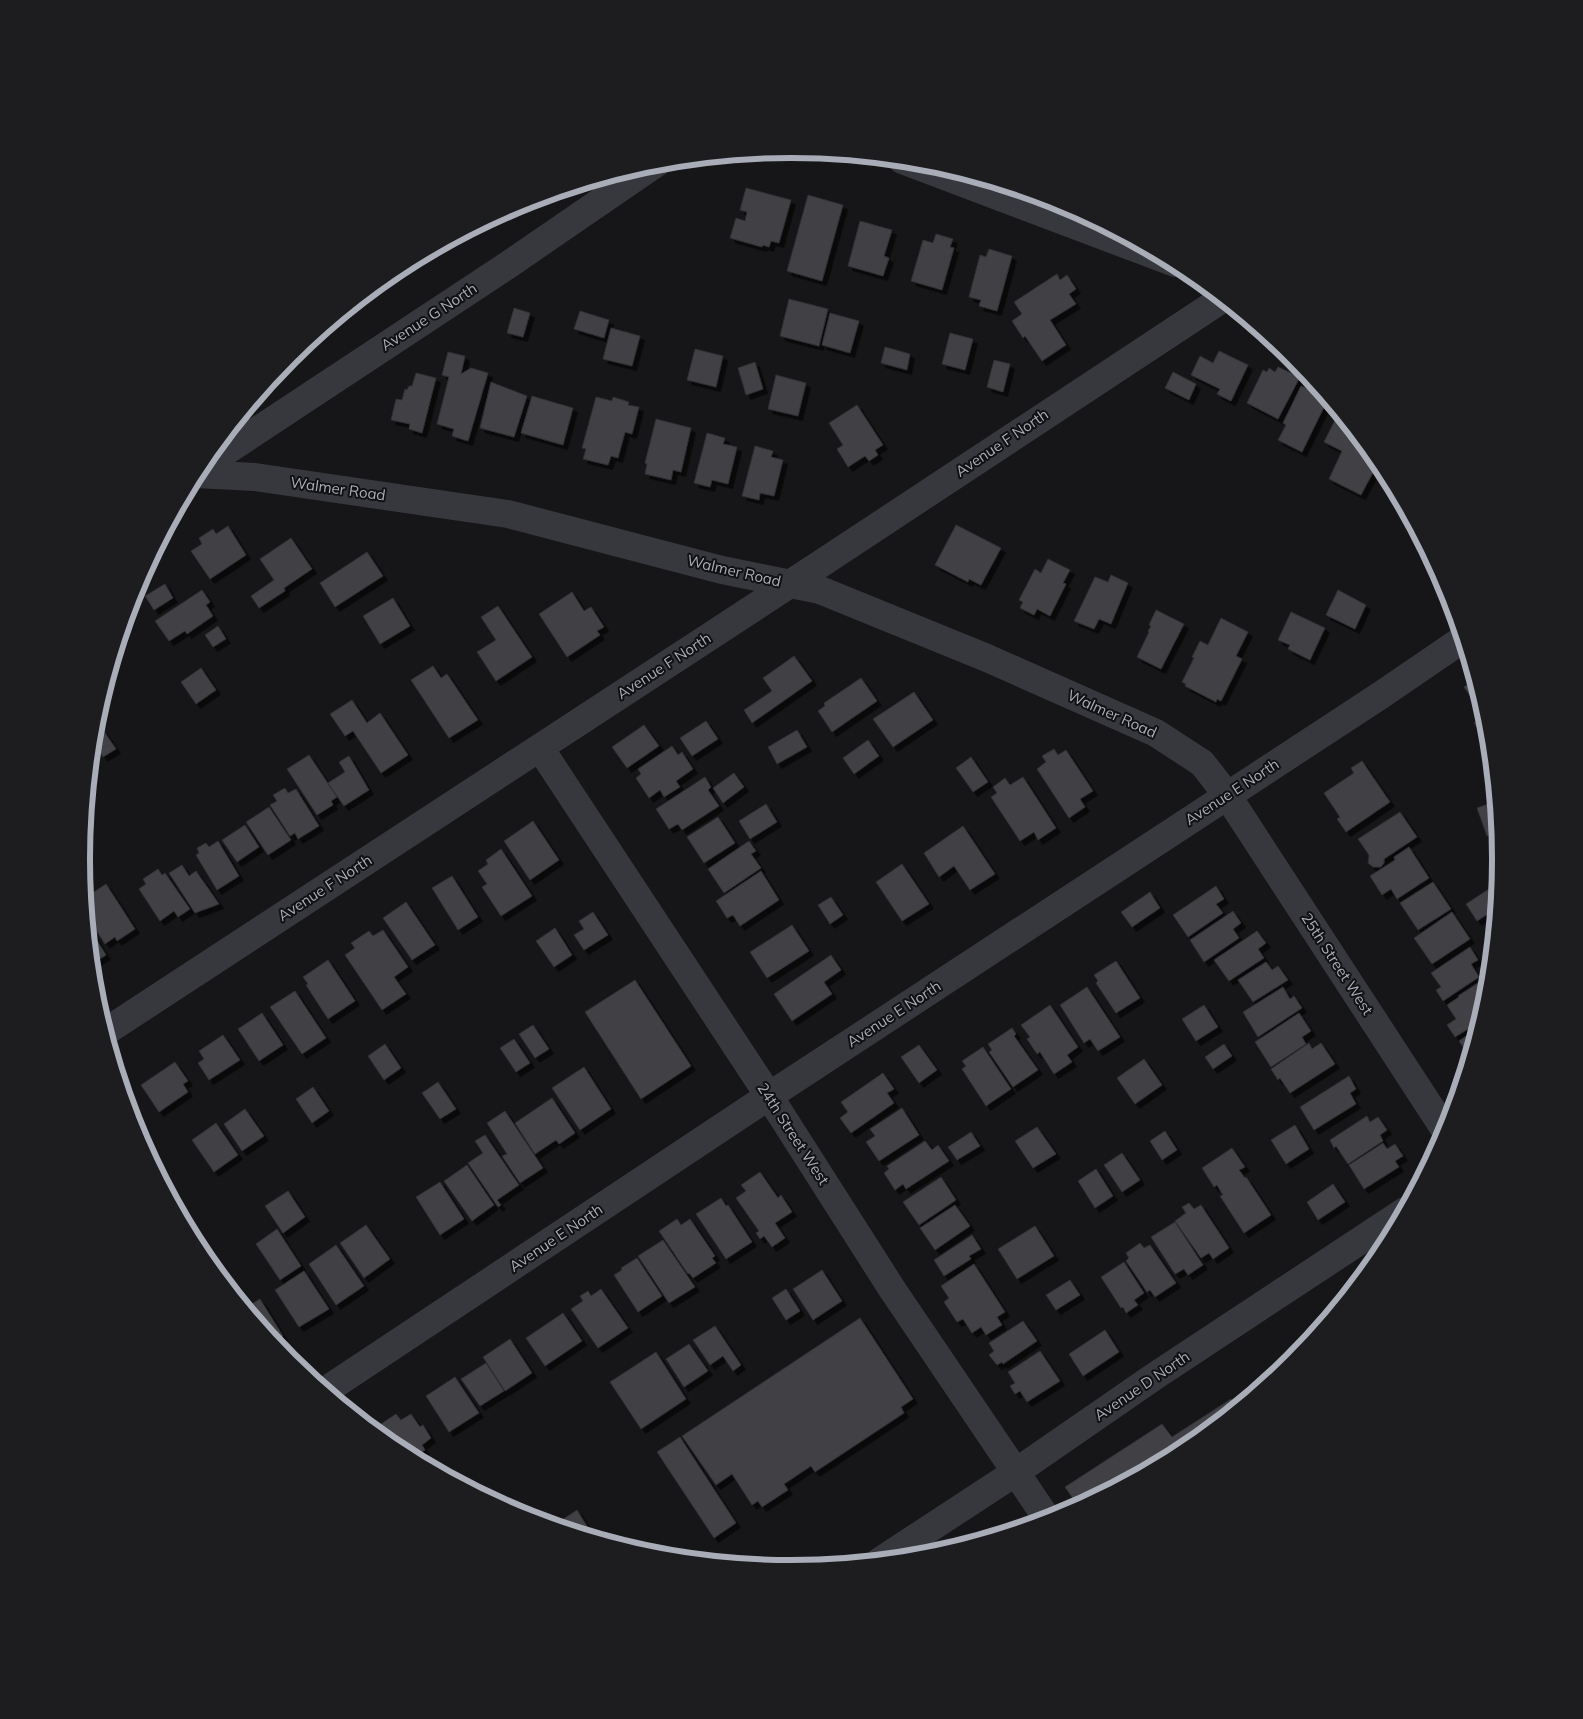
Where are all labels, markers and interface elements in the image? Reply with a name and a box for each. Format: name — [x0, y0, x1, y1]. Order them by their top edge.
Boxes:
street label: Avenue G North — [377, 278, 480, 355]
street label: Avenue F North — [952, 404, 1052, 481]
street label: Walmer Road — [289, 472, 387, 505]
street label: Walmer Road — [685, 550, 783, 591]
street label: Avenue F North — [613, 628, 714, 703]
street label: Walmer Road — [1065, 685, 1160, 742]
street label: Avenue E North — [1181, 754, 1282, 829]
street label: Avenue F North — [274, 850, 375, 925]
street label: 25th Street West — [1297, 909, 1378, 1018]
street label: Avenue E North — [843, 976, 944, 1051]
street label: 24th Street West — [753, 1079, 834, 1188]
street label: Avenue E North — [505, 1199, 606, 1276]
street label: Avenue D North — [1090, 1347, 1193, 1424]

